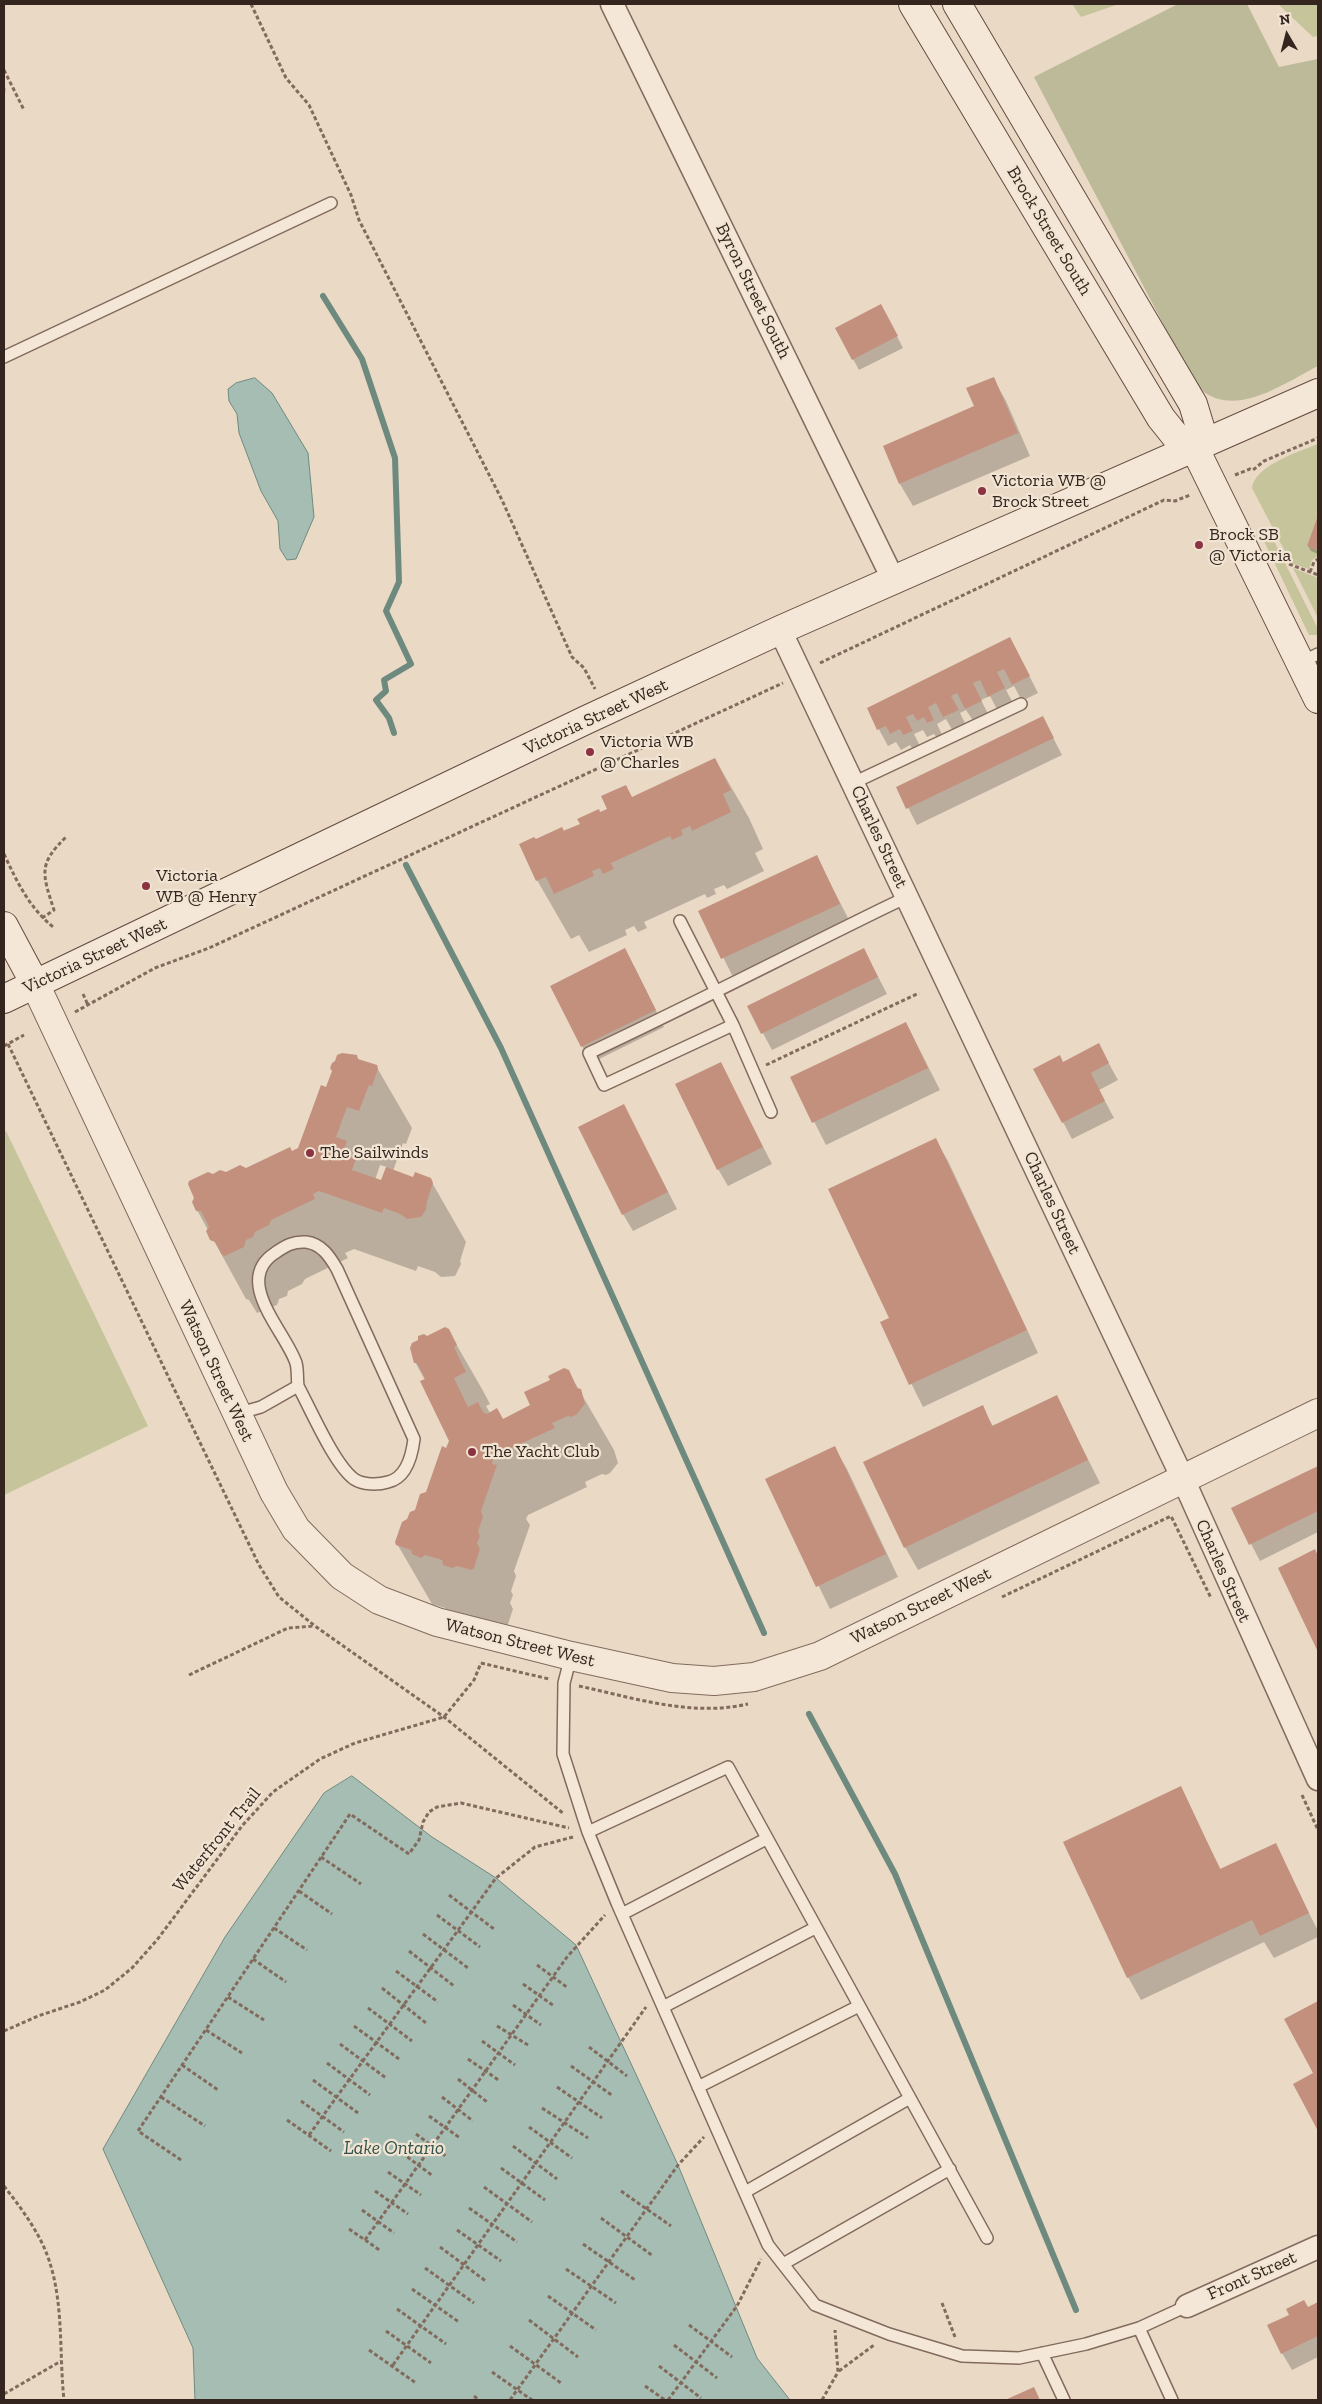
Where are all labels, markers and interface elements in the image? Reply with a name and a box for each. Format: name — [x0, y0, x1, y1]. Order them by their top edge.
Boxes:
north arrow — [1262, 10, 1312, 60]
text: N — [1278, 10, 1291, 29]
street label: Brock Street South — [1002, 163, 1096, 299]
street label: Byron Street South — [711, 220, 795, 362]
place label: Victoria WB @ Brock Street — [992, 470, 1106, 512]
marker: Victoria WB @ Brock Street — [976, 485, 988, 497]
place label: Brock SB @ Victoria — [1209, 524, 1291, 566]
marker: Brock SB @ Victoria — [1193, 539, 1205, 551]
street label: Victoria Street West — [521, 674, 671, 760]
place label: Victoria WB @ Charles — [600, 731, 694, 774]
marker: Victoria WB @ Charles — [584, 746, 596, 758]
street label: Charles Street — [846, 782, 912, 892]
place label: Victoria WB @ Henry — [156, 865, 257, 908]
marker: Victoria WB @ Henry — [140, 880, 152, 892]
street label: Victoria Street West — [20, 913, 170, 999]
place label: The Sailwinds — [320, 1142, 429, 1164]
marker: The Sailwinds — [304, 1147, 316, 1159]
street label: Charles Street — [1019, 1148, 1085, 1258]
street label: Watson Street West — [174, 1297, 258, 1445]
place label: The Yacht Club — [482, 1441, 600, 1463]
marker: The Yacht Club — [466, 1446, 478, 1458]
street label: Charles Street — [1191, 1516, 1255, 1626]
street label: Watson Street West — [847, 1563, 995, 1649]
street label: Watson Street West — [443, 1614, 597, 1672]
street label: Waterfront Trail — [168, 1783, 266, 1897]
water label: Lake Ontario — [344, 2138, 444, 2160]
street label: Front Street — [1204, 2247, 1300, 2305]

